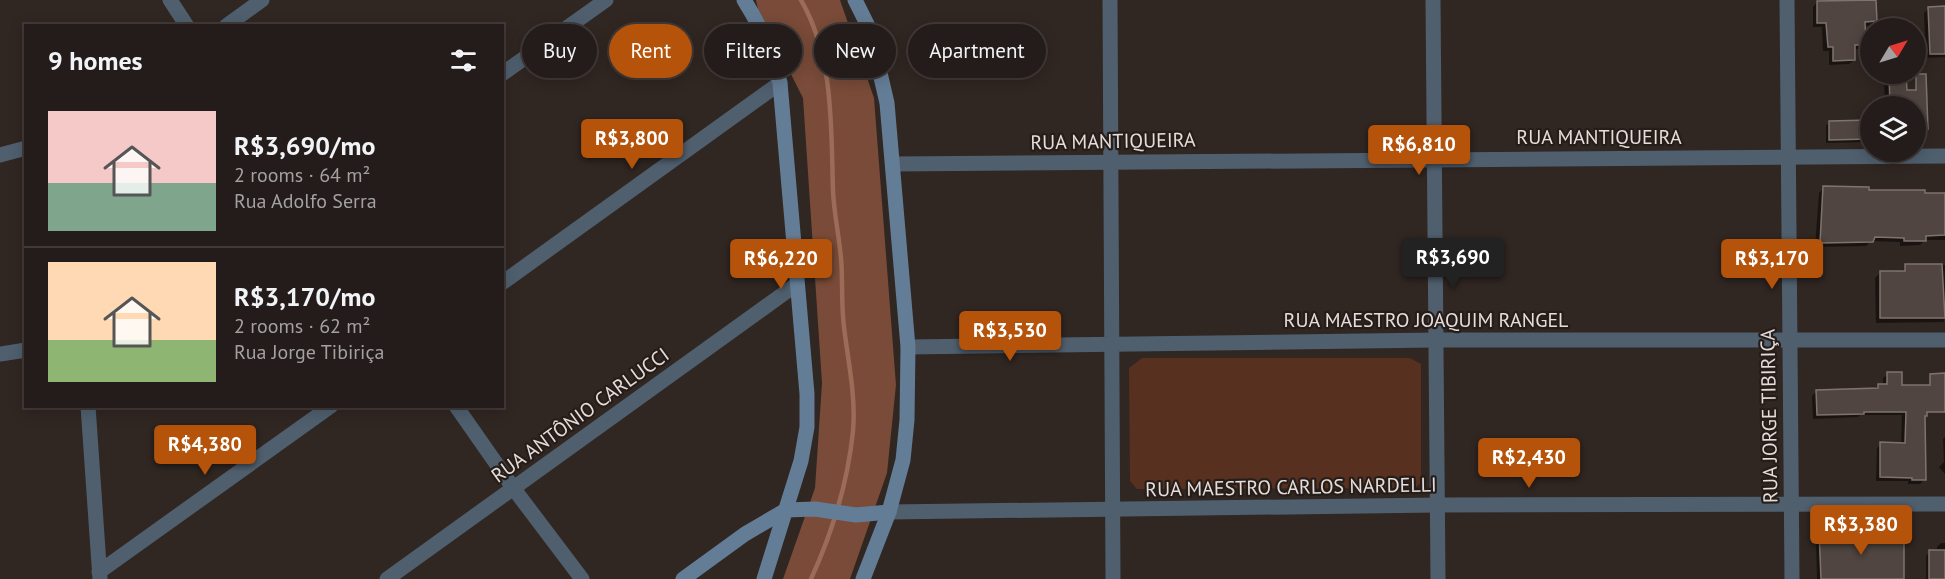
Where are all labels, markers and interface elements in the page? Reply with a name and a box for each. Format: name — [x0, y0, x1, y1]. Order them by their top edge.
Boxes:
north arrow — [1860, 18, 1926, 84]
map controls — [1860, 18, 1926, 162]
chip: Buy — [522, 24, 597, 78]
chip: Rent — [609, 24, 692, 78]
chip: Filters — [704, 24, 802, 78]
chip: New — [814, 24, 896, 78]
chip: Apartment — [908, 24, 1046, 78]
text: 9 homes — [48, 44, 143, 77]
icon: filters — [447, 44, 480, 77]
button: layers — [1860, 96, 1926, 162]
pin: R$3,800 — [577, 119, 687, 170]
street label: RUA MANTIQUEIRA — [1516, 124, 1682, 150]
text: R$3,800 — [595, 125, 669, 151]
pin: R$6,810 — [1364, 125, 1474, 176]
street label: RUA MANTIQUEIRA — [1030, 127, 1196, 155]
text: R$3,690/mo — [234, 129, 375, 162]
text: R$6,810 — [1382, 131, 1456, 157]
icon: home — [96, 135, 168, 207]
text: 2 rooms · 64 m² — [234, 162, 370, 188]
text: Rua Adolfo Serra — [234, 188, 377, 214]
pin: R$3,690 — [1398, 238, 1508, 289]
pin: R$6,220 — [726, 239, 836, 290]
pin: R$3,170 — [1717, 239, 1827, 290]
text: R$3,690 — [1416, 244, 1490, 270]
text: R$6,220 — [744, 245, 818, 271]
text: R$3,170 — [1735, 245, 1809, 271]
text: R$3,170/mo — [234, 280, 375, 313]
icon: home — [96, 286, 168, 358]
street label: RUA MAESTRO JOAQUIM RANGEL — [1284, 307, 1568, 333]
pin: R$3,530 — [955, 311, 1065, 362]
text: 2 rooms · 62 m² — [234, 313, 370, 339]
text: R$3,530 — [973, 317, 1047, 343]
street label: RUA JORGE TIBIRIÇA — [1754, 328, 1784, 503]
text: Rua Jorge Tibiriça — [234, 339, 384, 365]
street label: RUA ANTÔNIO CARLUCCI — [486, 342, 674, 488]
pin: R$4,380 — [150, 425, 260, 476]
text: R$4,380 — [168, 431, 242, 457]
pin: R$2,430 — [1474, 438, 1584, 489]
text: R$2,430 — [1492, 444, 1566, 470]
street label: RUA MAESTRO CARLOS NARDELLI — [1145, 471, 1437, 503]
pin: R$3,380 — [1806, 505, 1916, 556]
text: R$3,380 — [1824, 511, 1898, 537]

